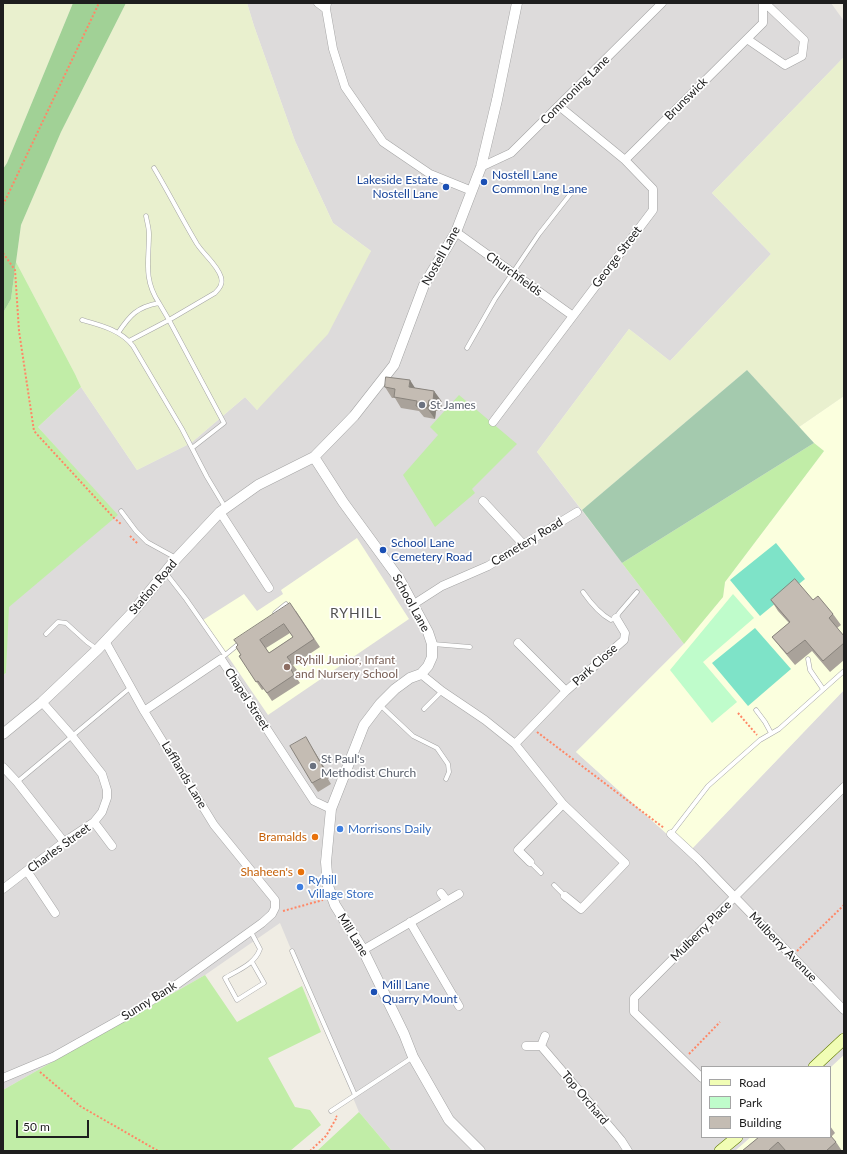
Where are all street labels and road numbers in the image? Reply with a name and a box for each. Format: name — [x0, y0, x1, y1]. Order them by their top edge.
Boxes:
street label: Commoning Lane — [537, 52, 613, 128]
street label: Brunswick — [662, 75, 710, 123]
street label: George Street — [589, 223, 645, 291]
street label: Nostell Lane — [419, 224, 463, 288]
street label: Churchfields — [483, 249, 545, 299]
street label: Cemetery Road — [488, 515, 566, 569]
street label: Station Road — [126, 557, 180, 617]
street label: School Lane — [389, 572, 433, 634]
street label: Park Close — [569, 641, 621, 689]
street label: Chapel Street — [222, 665, 272, 733]
street label: Lafflands Lane — [158, 739, 210, 811]
street label: Charles Street — [25, 820, 93, 876]
street label: Mulberry Place — [668, 898, 734, 964]
street label: Mulberry Avenue — [746, 909, 820, 985]
street label: Mill Lane — [335, 911, 371, 959]
street label: Sunny Bank — [119, 978, 179, 1024]
street label: Top Orchard — [559, 1068, 611, 1128]

